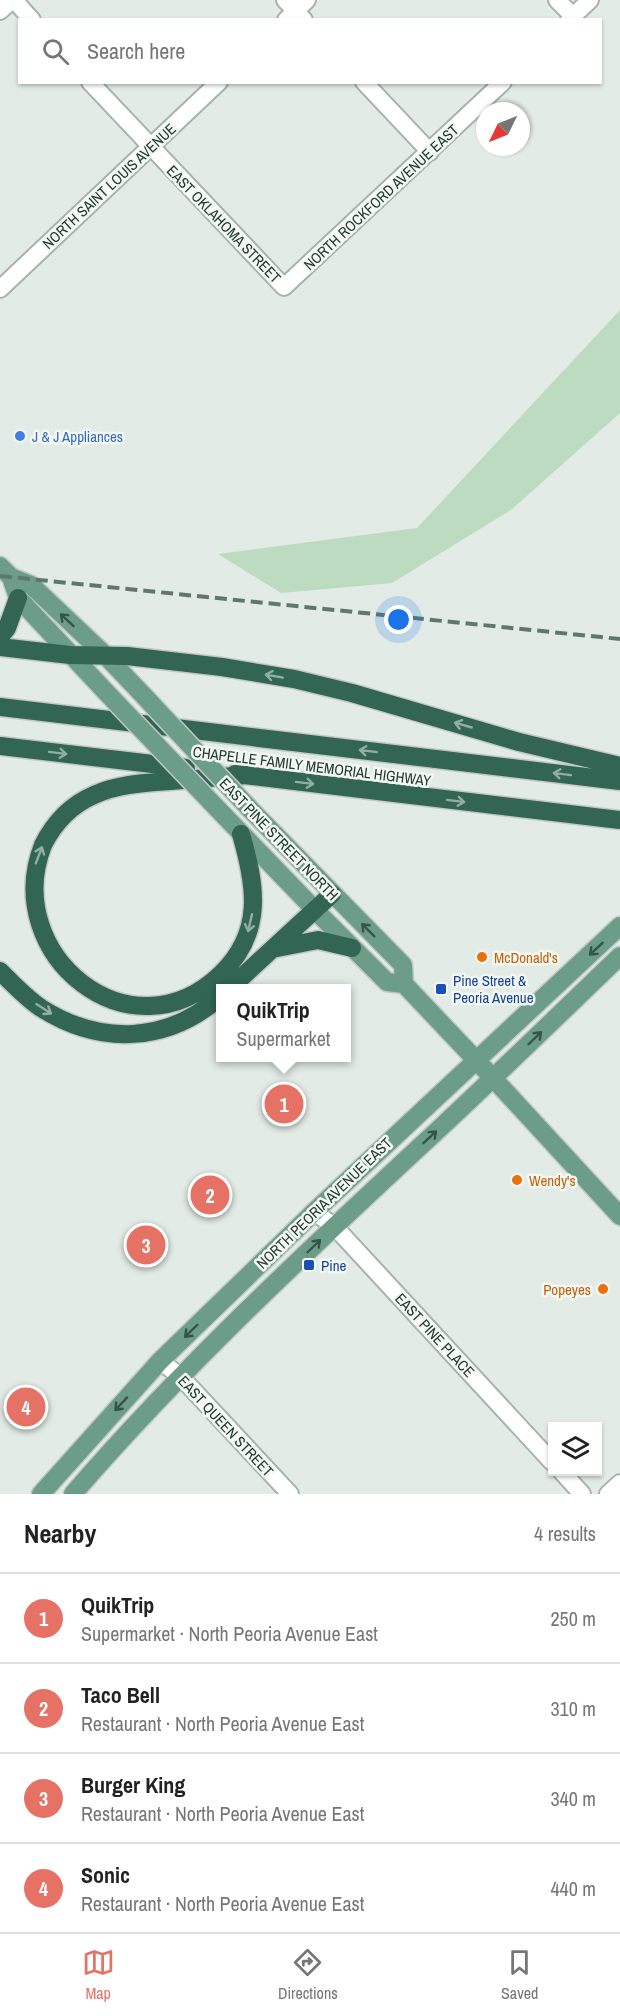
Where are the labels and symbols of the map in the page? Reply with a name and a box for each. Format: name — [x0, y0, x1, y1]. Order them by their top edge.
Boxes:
north arrow — [476, 102, 530, 156]
street label: NORTH SAINT LOUIS AVENUE — [38, 118, 180, 254]
street label: NORTH ROCKFORD AVENUE EAST — [299, 119, 464, 275]
street label: EAST OKLAHOMA STREET — [162, 160, 286, 288]
place label: J & J Appliances — [32, 426, 123, 447]
marker: J & J Appliances — [13, 429, 27, 443]
your location — [384, 605, 413, 634]
one-way arrow — [60, 613, 75, 627]
one-way arrow — [265, 670, 285, 681]
one-way arrow — [454, 719, 473, 730]
street label: CHAPELLE FAMILY MEMORIAL HIGHWAY — [192, 741, 433, 791]
one-way arrow — [359, 745, 379, 756]
one-way arrow — [48, 748, 68, 759]
one-way arrow — [552, 768, 572, 779]
street label: EAST PINE STREET NORTH — [215, 773, 343, 905]
one-way arrow — [294, 777, 314, 788]
one-way arrow — [445, 796, 465, 807]
one-way arrow — [35, 846, 46, 864]
one-way arrow — [244, 912, 255, 932]
one-way arrow — [360, 922, 375, 937]
one-way arrow — [588, 941, 603, 956]
place label: McDonald's — [494, 947, 558, 968]
marker: McDonald's — [475, 950, 489, 964]
place label: Pine Street & Peoria Avenue — [453, 970, 534, 1008]
marker: Pine Street & Peoria Avenue — [434, 982, 448, 996]
one-way arrow — [35, 1004, 52, 1016]
one-way arrow — [528, 1030, 543, 1045]
pin: 1 — [264, 1082, 304, 1126]
one-way arrow — [423, 1130, 438, 1144]
street label: NORTH PEORIA AVENUE EAST — [252, 1132, 397, 1273]
place label: Wendy's — [529, 1170, 576, 1191]
pin: 2 — [190, 1172, 230, 1218]
marker: Wendy's — [510, 1173, 524, 1187]
pin: 3 — [126, 1222, 166, 1268]
one-way arrow — [306, 1239, 321, 1253]
place label: Pine — [321, 1255, 346, 1276]
marker: Pine — [302, 1258, 316, 1272]
place label: Popeyes — [543, 1279, 591, 1300]
marker: Popeyes — [596, 1282, 610, 1296]
street label: EAST PINE PLACE — [391, 1288, 479, 1382]
one-way arrow — [184, 1324, 199, 1338]
street label: EAST QUEEN STREET — [174, 1371, 279, 1481]
pin: 4 — [6, 1384, 46, 1430]
one-way arrow — [114, 1396, 128, 1411]

